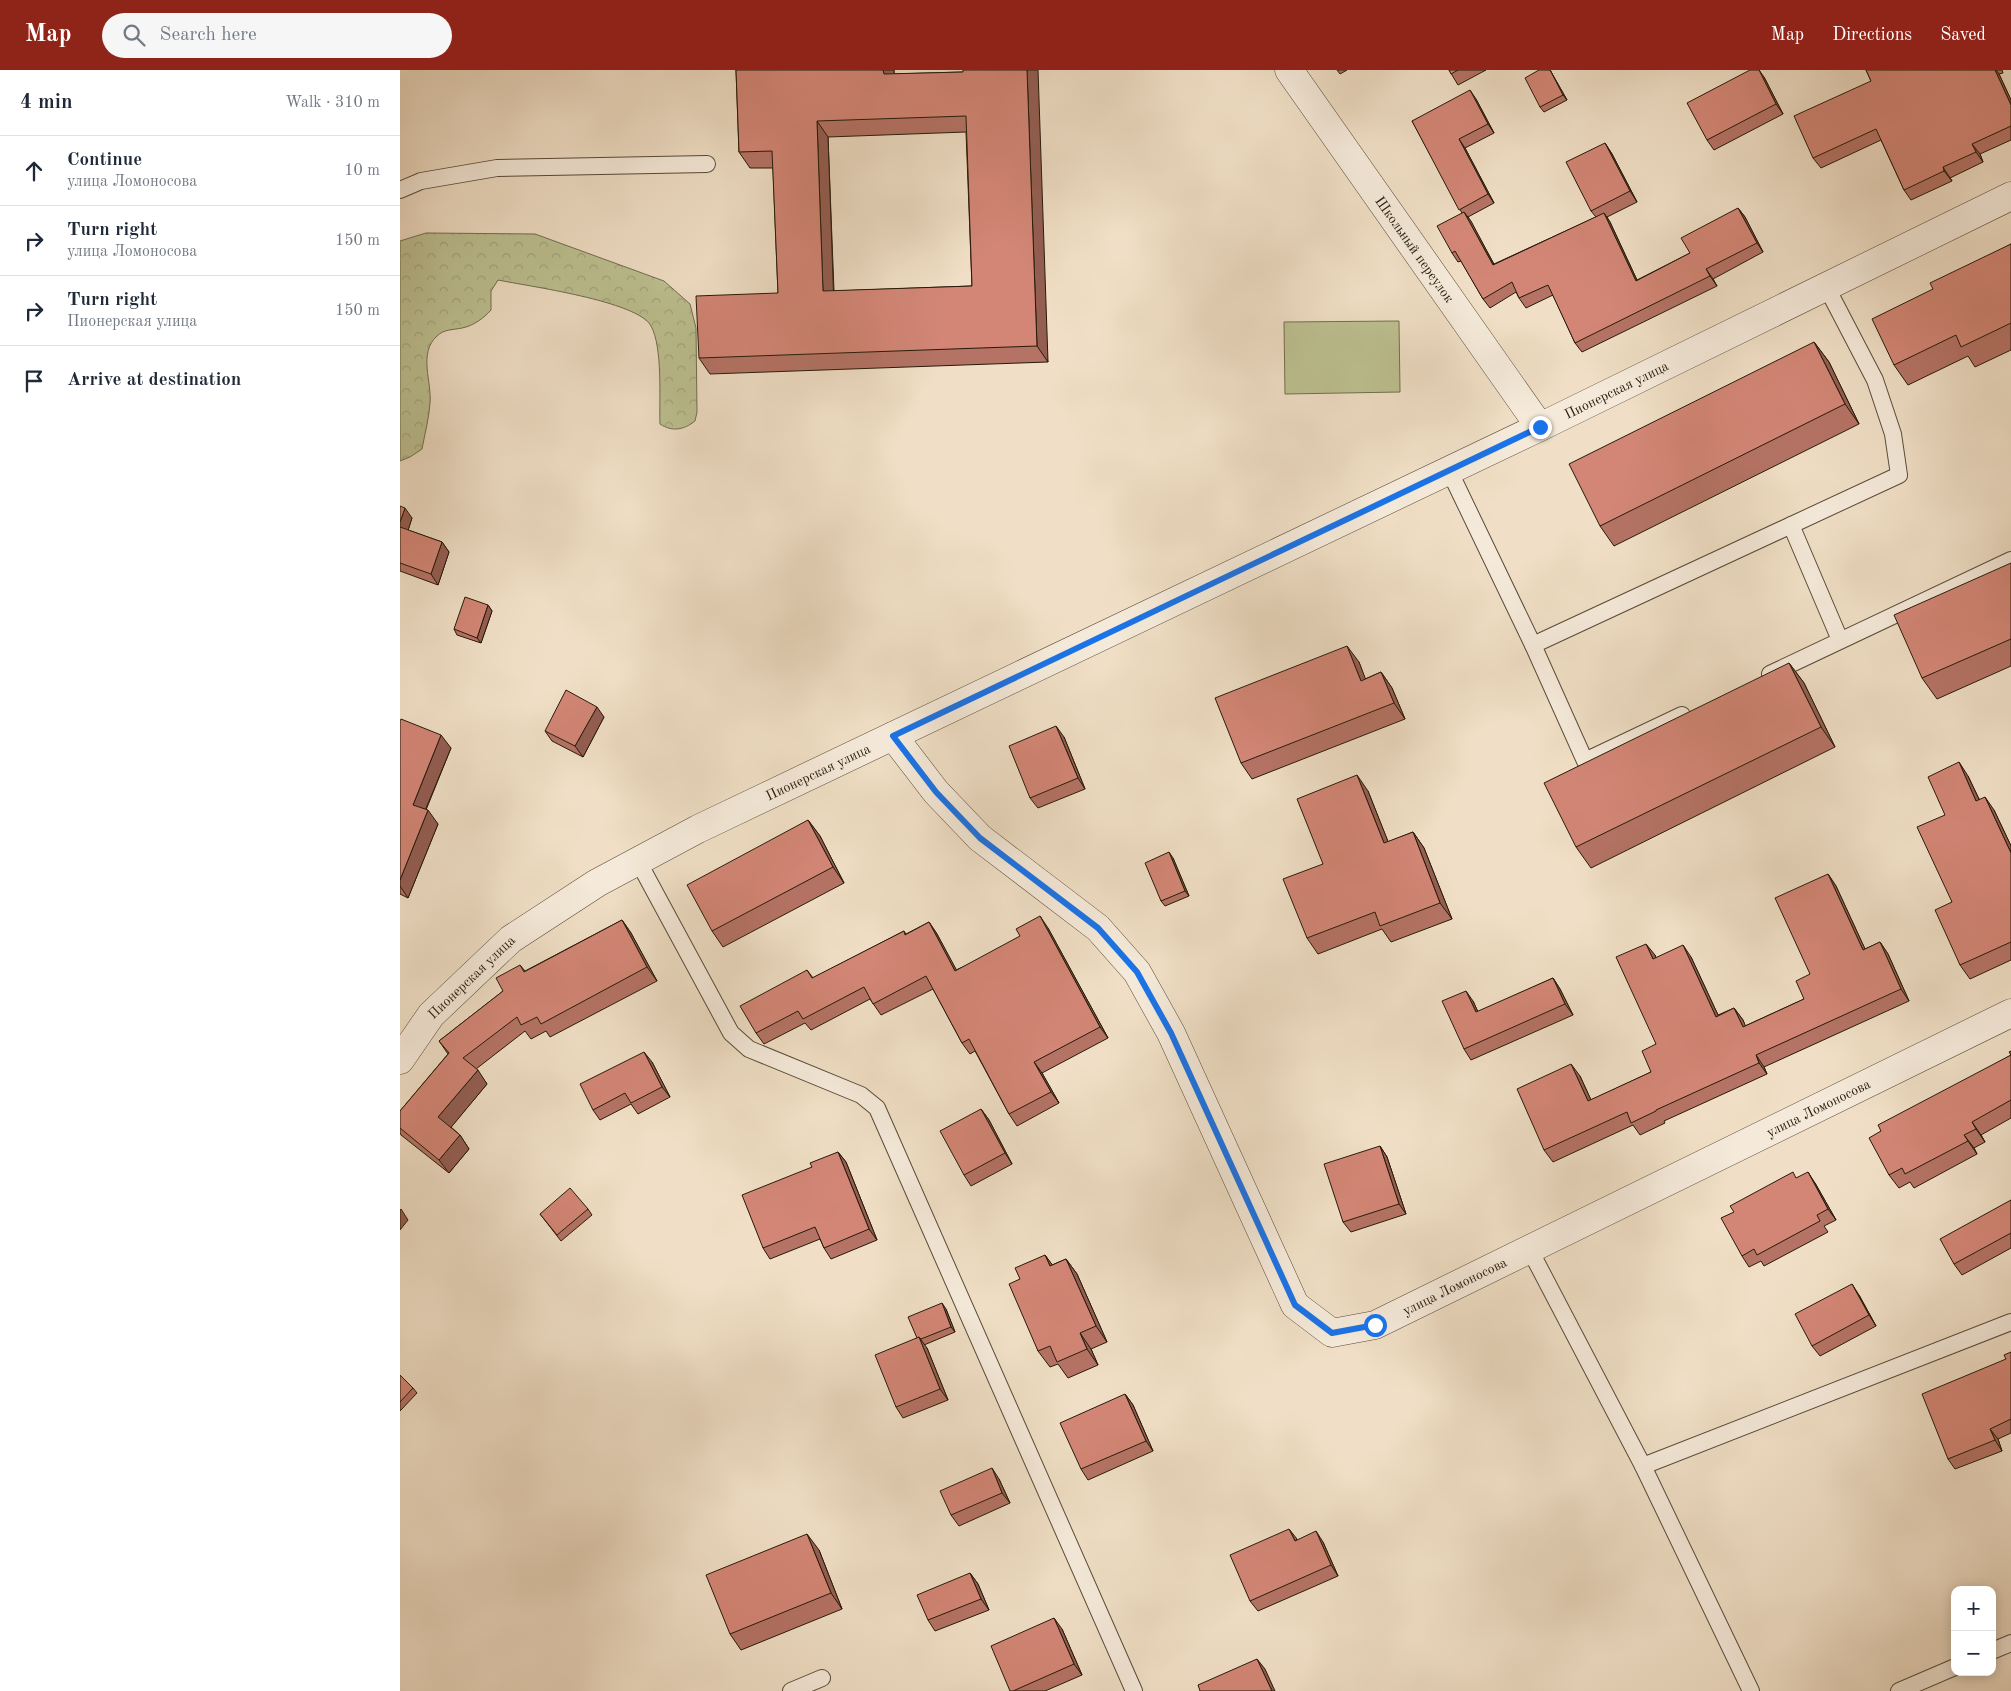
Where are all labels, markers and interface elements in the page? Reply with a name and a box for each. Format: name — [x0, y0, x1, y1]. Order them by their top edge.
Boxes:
search box — [102, 13, 452, 58]
icon: search — [120, 21, 148, 49]
text: Map — [25, 23, 72, 47]
text: Search here — [160, 26, 257, 45]
text: Map — [1771, 26, 1804, 44]
text: Directions — [1832, 26, 1912, 44]
text: Saved — [1940, 26, 1986, 44]
text: 4 min — [20, 92, 73, 113]
text: Walk · 310 m — [285, 95, 380, 111]
text: Continue — [67, 151, 142, 170]
icon: ahead — [20, 157, 48, 185]
text: 10 m — [344, 163, 380, 179]
text: улица Ломоносова — [67, 174, 197, 190]
street label: Школьный переулок — [1372, 194, 1456, 305]
text: Turn right — [67, 221, 157, 240]
icon: right — [20, 227, 48, 255]
text: 150 m — [335, 233, 380, 249]
text: улица Ломоносова — [67, 244, 197, 260]
text: Turn right — [67, 291, 157, 310]
icon: right — [20, 297, 48, 325]
text: 150 m — [335, 303, 380, 319]
text: Пионерская улица — [67, 314, 197, 330]
street label: Пионерская улица — [1562, 359, 1671, 422]
icon: arrive — [20, 367, 48, 395]
text: Arrive at destination — [67, 371, 241, 390]
route end — [1529, 416, 1552, 439]
street label: Пионерская улица — [764, 742, 873, 804]
street label: Пионерская улица — [426, 933, 518, 1022]
street label: улица Ломоносова — [1764, 1077, 1873, 1140]
street label: улица Ломоносова — [1401, 1255, 1509, 1318]
route start — [1364, 1314, 1387, 1337]
map controls — [1951, 1586, 1996, 1676]
button: + — [1951, 1586, 1996, 1631]
button: − — [1951, 1631, 1996, 1676]

